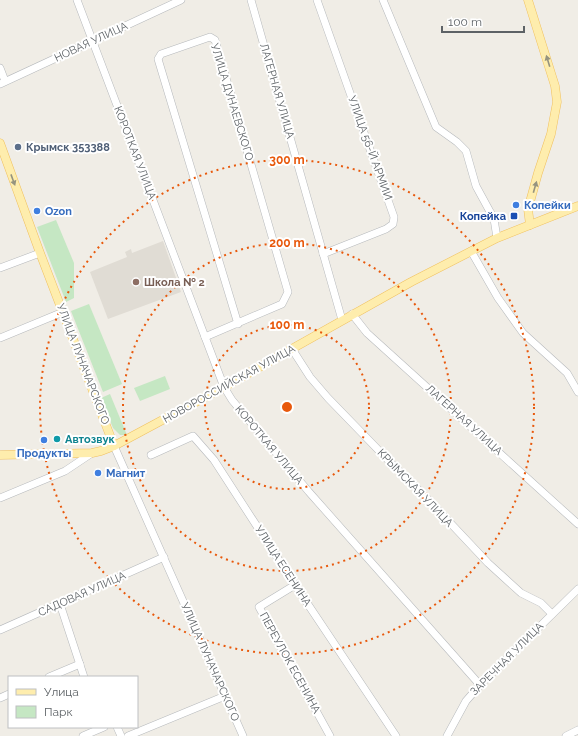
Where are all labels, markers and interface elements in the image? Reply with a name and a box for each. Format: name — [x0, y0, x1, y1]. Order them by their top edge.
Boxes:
scale bar — [442, 8, 524, 34]
text: 100 m — [448, 15, 482, 29]
street label: НОВАЯ УЛИЦА — [52, 19, 130, 65]
street label: УЛИЦА ДУНАЕВСКОГО — [208, 42, 256, 162]
street label: ЛАГЕРНАЯ УЛИЦА — [257, 42, 297, 141]
one-way arrow — [544, 55, 550, 67]
street label: УЛИЦА 56-Й АРМИИ — [345, 94, 395, 202]
street label: КОРОТКАЯ УЛИЦА — [111, 104, 159, 202]
place label: Крымск 353388 — [26, 141, 110, 154]
marker: Крымск 353388 — [13, 142, 23, 152]
text: 300 m — [269, 153, 305, 167]
one-way arrow — [11, 174, 17, 186]
one-way arrow — [532, 180, 538, 193]
place label: Копейки — [524, 199, 571, 212]
marker: Копейки — [511, 200, 521, 210]
place label: Ozon — [45, 205, 72, 218]
marker: Ozon — [32, 206, 42, 216]
place label: Копейка — [460, 210, 506, 223]
marker: Копейка — [509, 211, 519, 221]
text: 200 m — [269, 236, 305, 250]
place label: Школа № 2 — [144, 276, 205, 289]
marker: Школа № 2 — [131, 277, 141, 287]
street label: УЛИЦА ЛУНАЧАРСКОГО — [54, 302, 112, 426]
text: 100 m — [270, 318, 304, 332]
street label: НОВОРОССИЙСКАЯ УЛИЦА — [161, 342, 298, 426]
street label: ЛАГЕРНАЯ УЛИЦА — [423, 382, 505, 458]
centre of rings — [280, 400, 294, 414]
street label: КОРОТКАЯ УЛИЦА — [232, 403, 306, 488]
place label: Автозвук — [65, 433, 115, 446]
marker: Автозвук — [52, 434, 62, 444]
marker: Продукты — [39, 435, 49, 445]
street label: КРЫМСКАЯ УЛИЦА — [374, 446, 456, 530]
place label: Продукты — [17, 447, 71, 460]
place label: Магнит — [106, 467, 146, 480]
marker: Магнит — [93, 468, 103, 478]
street label: УЛИЦА ЕСЕНИНА — [252, 523, 314, 609]
street label: САДОВАЯ УЛИЦА — [36, 569, 128, 619]
street label: УЛИЦА ЛУНАЧАРСКОГО — [178, 601, 242, 723]
street label: ПЕРЕУЛОК ЕСЕНИНА — [257, 610, 323, 716]
street label: ЗАРЕЧНАЯ УЛИЦА — [468, 619, 547, 698]
legend — [8, 676, 138, 728]
text: Улица — [44, 685, 79, 699]
text: Парк — [44, 705, 73, 719]

